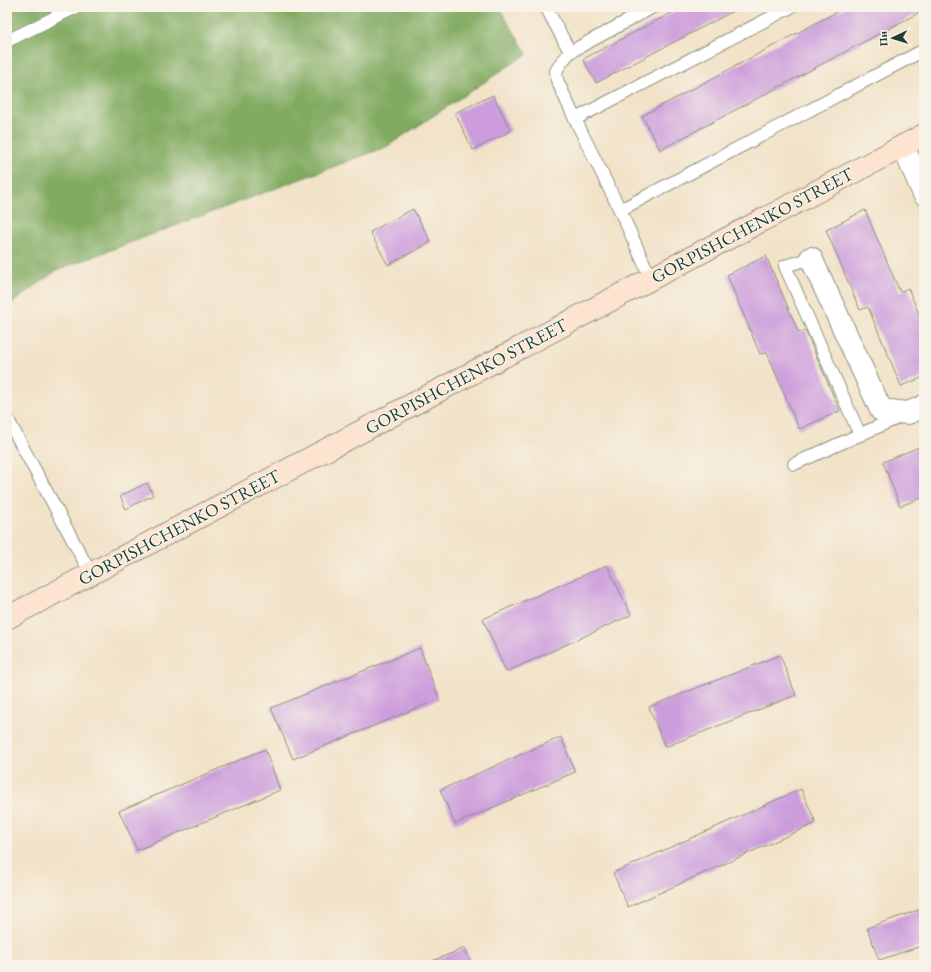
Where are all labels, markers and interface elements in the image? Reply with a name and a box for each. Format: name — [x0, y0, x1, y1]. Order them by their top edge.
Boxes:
north arrow — [873, 18, 913, 58]
text: Пн — [875, 30, 891, 47]
street label: GORPISHCHENKO STREET — [647, 161, 858, 288]
street label: GORPISHCHENKO STREET — [361, 312, 572, 439]
street label: GORPISHCHENKO STREET — [74, 463, 285, 590]

